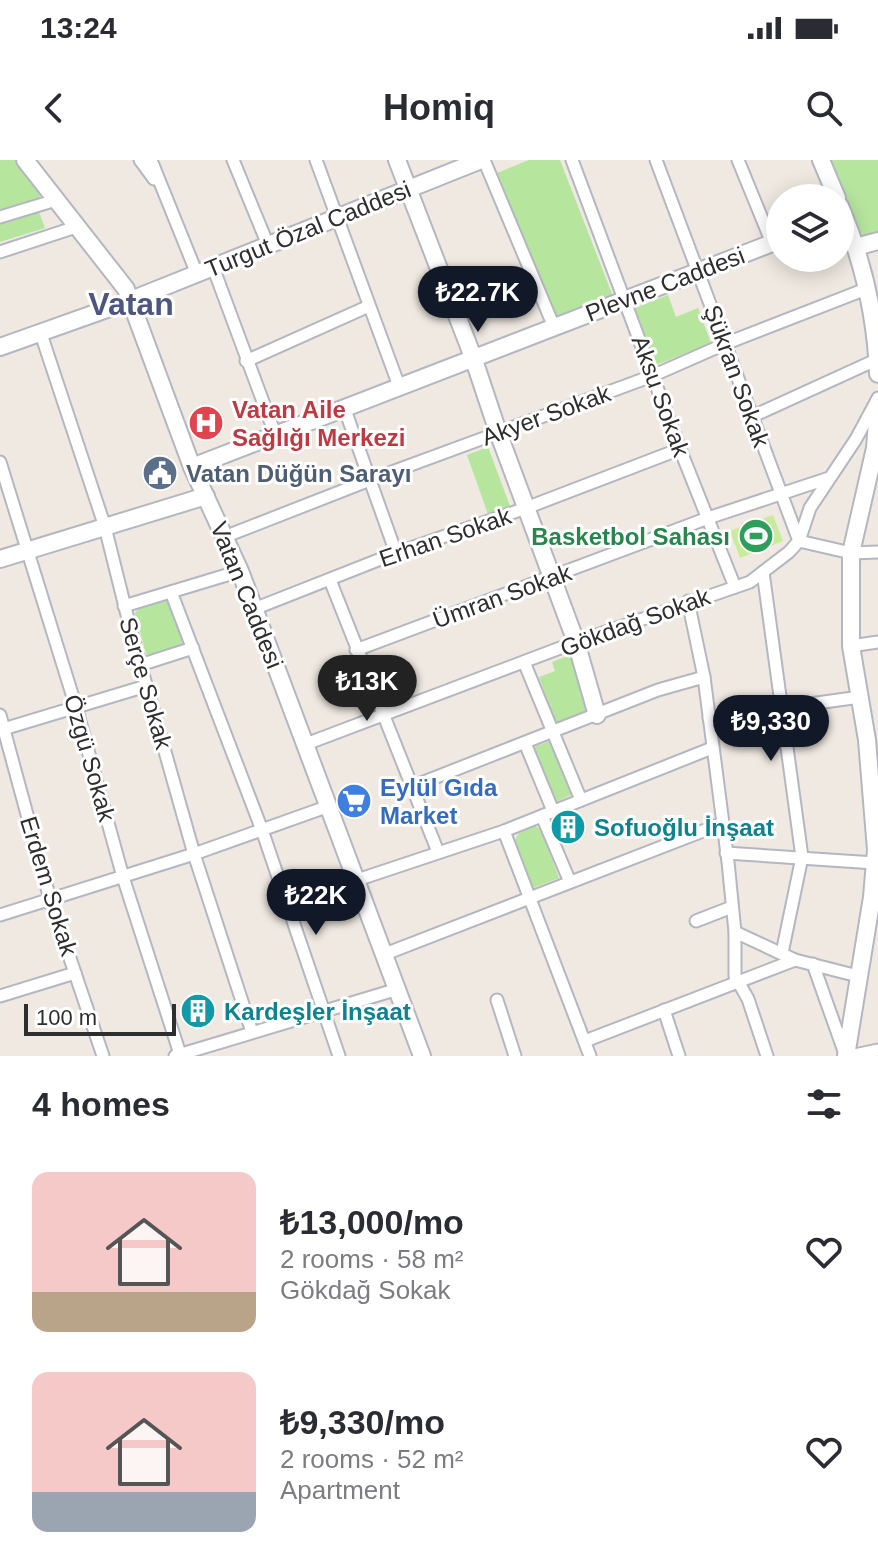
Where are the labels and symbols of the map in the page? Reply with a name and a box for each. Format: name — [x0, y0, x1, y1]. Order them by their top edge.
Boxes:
street label: Turgut Özal Caddesi — [201, 175, 415, 283]
street label: Plevne Caddesi — [582, 241, 748, 327]
pin: ₺22.7K — [413, 266, 543, 334]
district label: Vatan — [88, 286, 174, 322]
street label: Şükran Sokak — [699, 301, 776, 452]
street label: Aksu Sokak — [627, 332, 696, 461]
street label: Akyer Sokak — [478, 379, 615, 451]
place label: Vatan Aile Sağlığı Merkezi — [232, 396, 405, 451]
hospital icon: Vatan Aile Sağlığı Merkezi — [187, 404, 225, 442]
public building icon: Vatan Düğün Sarayı — [141, 454, 179, 492]
place label: Vatan Düğün Sarayı — [186, 460, 411, 487]
street label: Erhan Sokak — [376, 502, 515, 572]
sports icon: Basketbol Sahası — [737, 517, 775, 555]
street label: Vatan Caddesi — [205, 518, 289, 672]
place label: Basketbol Sahası — [531, 523, 730, 550]
street label: Ümran Sokak — [429, 558, 576, 634]
street label: Gökdağ Sokak — [556, 582, 715, 662]
street label: Serçe Sokak — [114, 614, 178, 753]
pin: ₺13K — [320, 655, 414, 723]
street label: Özgü Sokak — [59, 691, 121, 826]
pin: ₺9,330 — [706, 695, 836, 763]
place label: Eylül Gıda Market — [380, 774, 498, 829]
supermarket icon: Eylül Gıda Market — [335, 782, 373, 820]
building icon: Sofuoğlu İnşaat — [549, 808, 587, 846]
street label: Erdem Sokak — [15, 813, 83, 960]
place label: Sofuoğlu İnşaat — [594, 814, 774, 841]
pin: ₺22K — [269, 869, 363, 937]
building icon: Kardeşler İnşaat — [179, 992, 217, 1030]
place label: Kardeşler İnşaat — [224, 998, 411, 1025]
scale bar — [24, 1000, 176, 1036]

